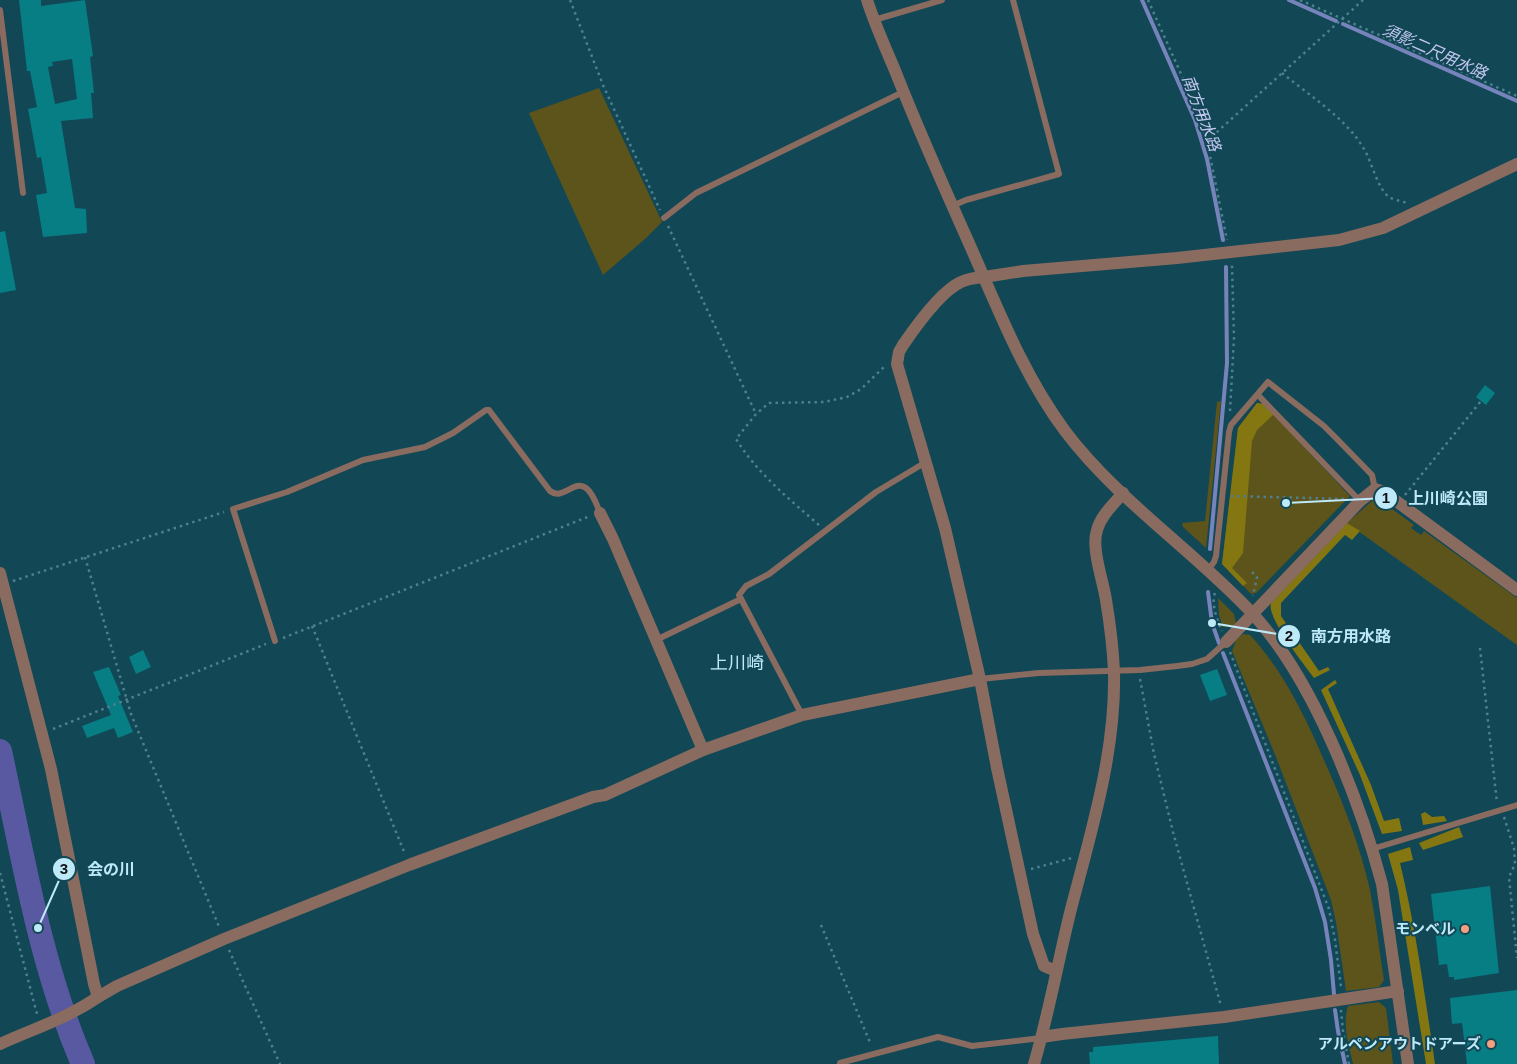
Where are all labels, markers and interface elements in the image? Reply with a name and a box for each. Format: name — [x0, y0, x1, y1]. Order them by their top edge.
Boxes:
water label: 須影二尺用水路 — [1380, 21, 1491, 83]
water label: 南方用水路 — [1179, 73, 1225, 155]
callout: 上川崎公園 — [1373, 483, 1498, 514]
text: 1 — [1382, 489, 1390, 506]
text: 上川崎公園 — [1408, 490, 1488, 507]
callout: 南方用水路 — [1276, 620, 1401, 651]
text: 2 — [1285, 627, 1293, 644]
text: 南方用水路 — [1311, 628, 1391, 645]
district label: 上川崎 — [710, 653, 764, 673]
callout: 会の川 — [52, 854, 145, 885]
text: 3 — [60, 860, 68, 877]
text: 会の川 — [87, 861, 135, 878]
place label: モンベル — [1395, 920, 1455, 937]
marker: モンベル — [1459, 923, 1471, 935]
place label: アルペンアウトドアーズ — [1318, 1035, 1481, 1052]
marker: アルペンアウトドアーズ — [1485, 1038, 1497, 1050]

